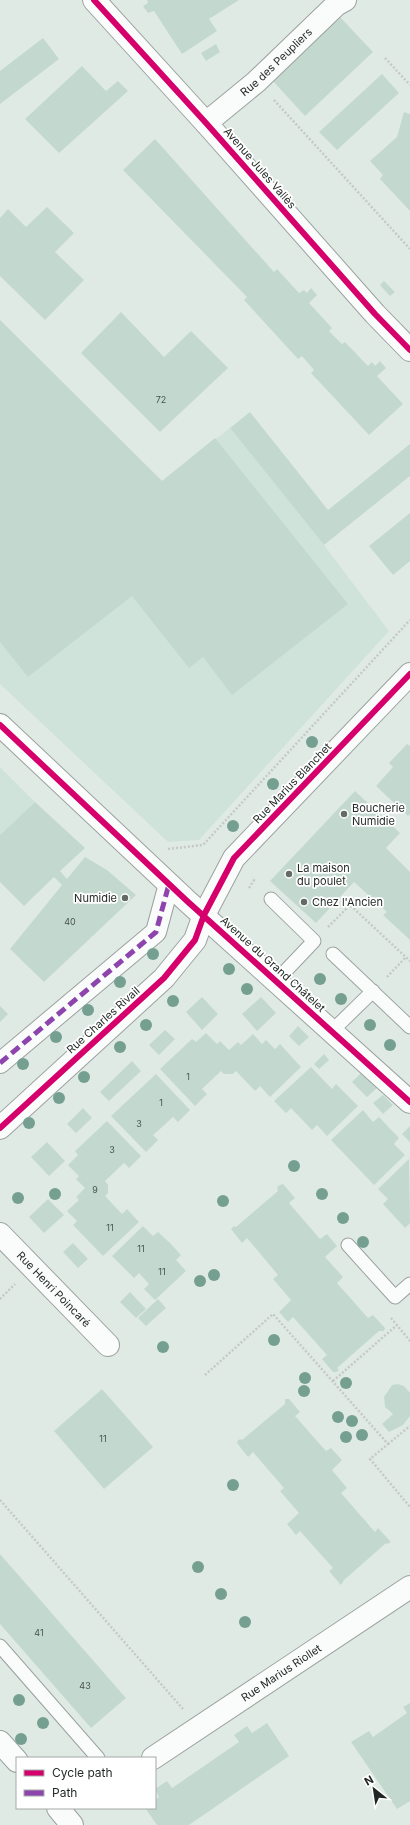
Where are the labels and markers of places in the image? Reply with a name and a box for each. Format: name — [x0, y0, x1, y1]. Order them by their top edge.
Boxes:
place label: Boucherie Numidie — [352, 801, 405, 828]
marker: Boucherie Numidie — [339, 809, 349, 819]
place label: La maison du poulet — [297, 861, 350, 888]
marker: La maison du poulet — [284, 869, 294, 879]
place label: Numidie — [74, 891, 117, 905]
marker: Numidie — [120, 893, 130, 903]
place label: Chez l'Ancien — [312, 895, 383, 909]
marker: Chez l'Ancien — [299, 897, 309, 907]

